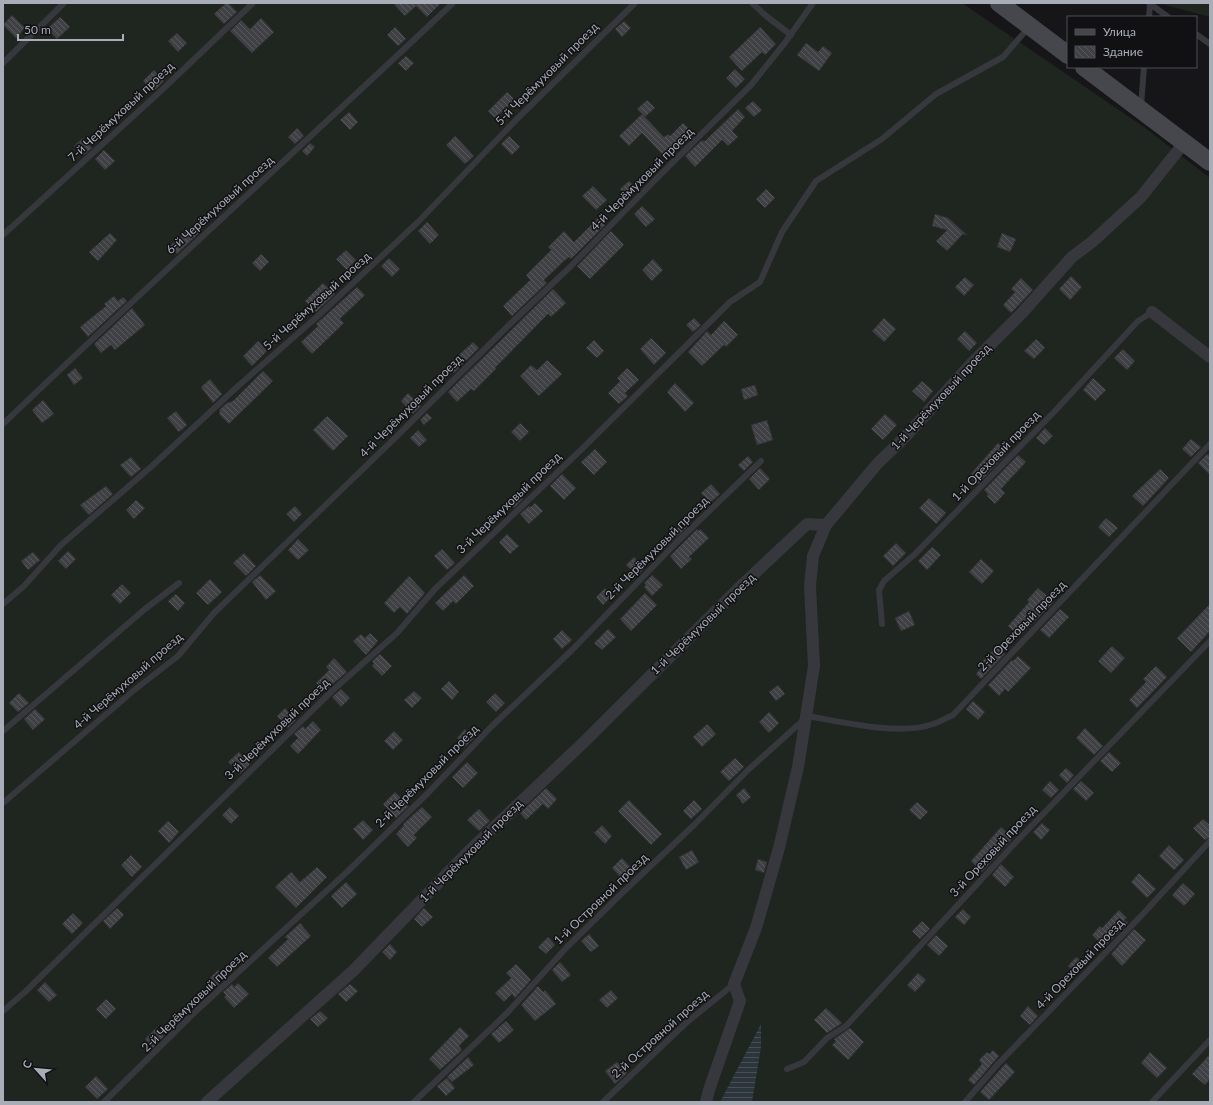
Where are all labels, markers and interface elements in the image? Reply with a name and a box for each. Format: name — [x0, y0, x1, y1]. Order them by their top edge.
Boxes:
scale bar — [18, 16, 123, 42]
legend — [1067, 16, 1197, 68]
street label: 5-й Черёмуховый проезд — [492, 19, 602, 128]
text: 50 m — [24, 22, 51, 37]
text: Улица — [1103, 24, 1136, 39]
text: Здание — [1103, 44, 1143, 59]
street label: 7-й Черёмуховый проезд — [64, 58, 177, 165]
street label: 4-й Черёмуховый проезд — [587, 124, 697, 233]
street label: 6-й Черёмуховый проезд — [163, 152, 277, 257]
street label: 5-й Черёмуховый проезд — [260, 248, 374, 353]
street label: 1-й Черёмуховый проезд — [888, 340, 994, 453]
street label: 4-й Черёмуховый проезд — [356, 351, 466, 460]
street label: 1-й Ореховый проезд — [948, 407, 1043, 504]
street label: 3-й Черёмуховый проезд — [453, 448, 565, 557]
street label: 2-й Черёмуховый проезд — [602, 493, 712, 602]
street label: 1-й Черёмуховый проезд — [647, 569, 759, 678]
street label: 2-й Ореховый проезд — [974, 577, 1069, 674]
street label: 4-й Черёмуховый проезд — [70, 629, 186, 732]
street label: 3-й Черёмуховый проезд — [221, 674, 333, 783]
street label: 2-й Черёмуховый проезд — [372, 721, 482, 830]
street label: 1-й Черёмуховый проезд — [416, 796, 526, 905]
street label: 3-й Ореховый проезд — [946, 801, 1040, 900]
street label: 1-й Островной проезд — [550, 849, 651, 947]
street label: 4-й Ореховый проезд — [1032, 915, 1127, 1012]
street label: 2-й Черёмуховый проезд — [138, 946, 250, 1055]
street label: 2-й Островной проезд — [608, 986, 712, 1081]
north arrow — [16, 1049, 56, 1089]
text: С — [19, 1057, 34, 1070]

